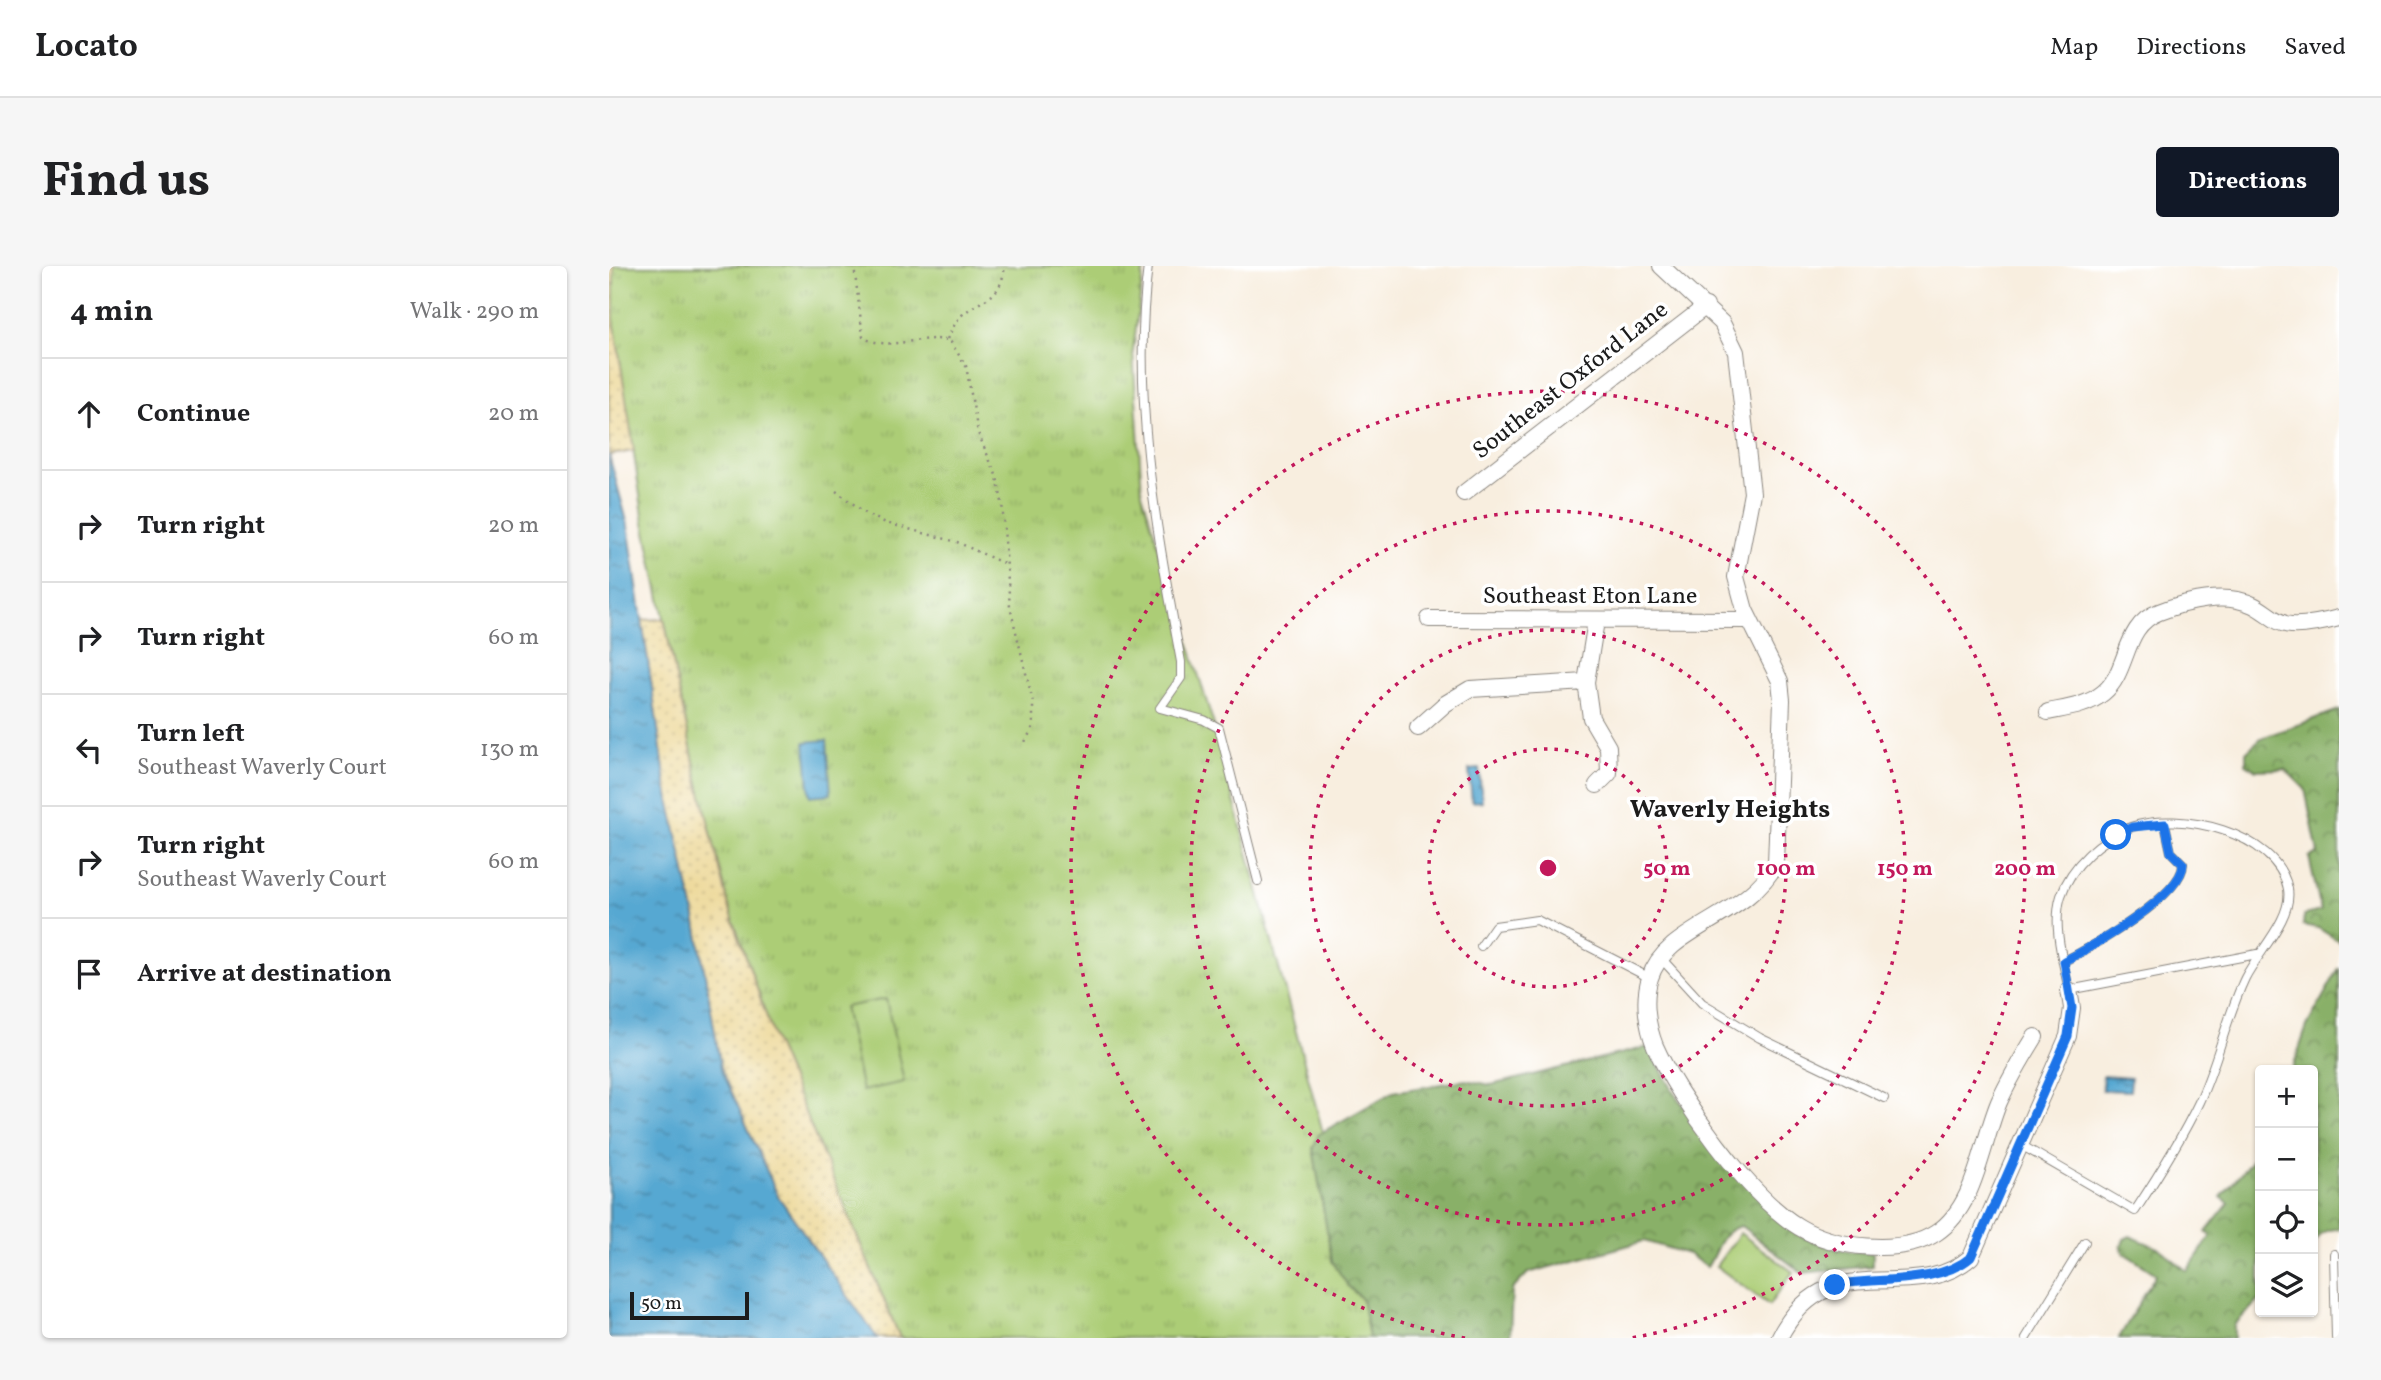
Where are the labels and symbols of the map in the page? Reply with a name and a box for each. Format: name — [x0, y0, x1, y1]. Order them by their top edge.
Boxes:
street label: Southeast Oxford Lane — [1466, 294, 1676, 468]
street label: Southeast Eton Lane — [1483, 580, 1697, 614]
district label: Waverly Heights — [1630, 792, 1830, 828]
route start — [2100, 819, 2131, 850]
text: 50 m — [1643, 855, 1691, 884]
text: 100 m — [1756, 855, 1816, 884]
text: 150 m — [1877, 855, 1933, 884]
text: 200 m — [1994, 855, 2056, 884]
centre of rings — [1536, 856, 1560, 880]
route end — [1819, 1269, 1850, 1300]
scale bar — [630, 1289, 749, 1321]

